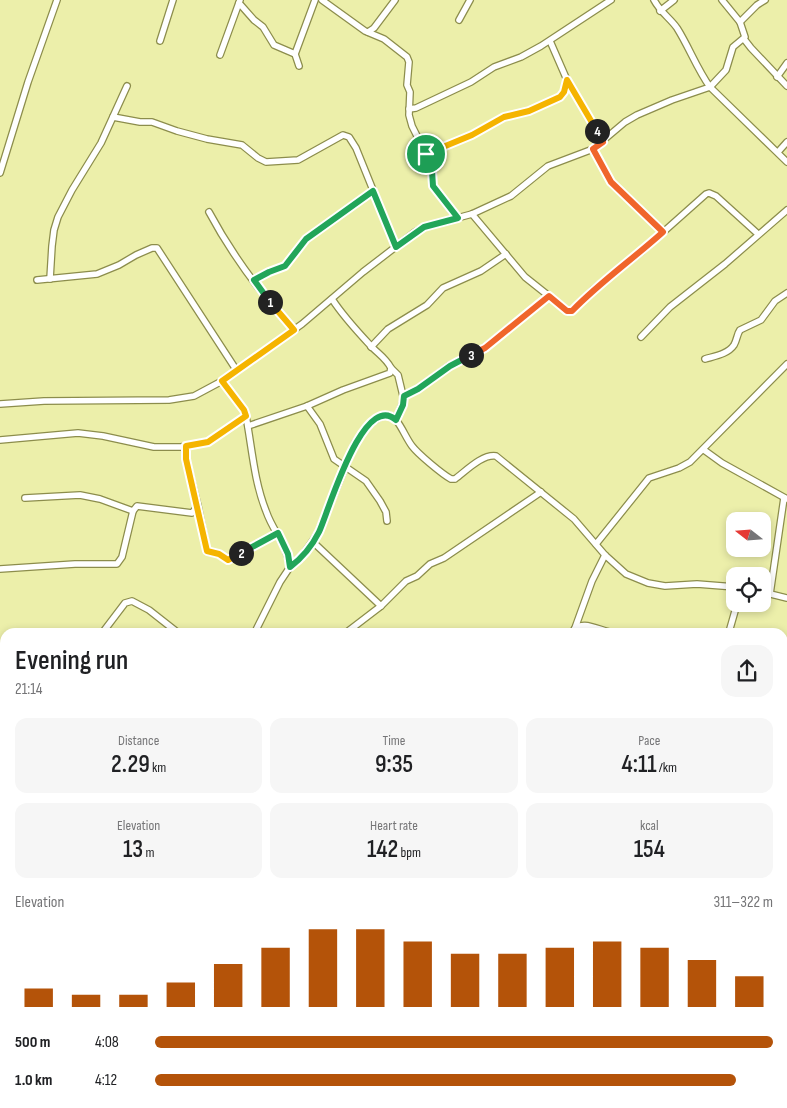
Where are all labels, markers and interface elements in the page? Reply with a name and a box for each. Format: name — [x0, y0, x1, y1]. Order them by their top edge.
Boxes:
pin: 4 — [584, 118, 610, 144]
text: 4 — [594, 123, 601, 140]
pin — [405, 133, 447, 175]
icon: arrive — [412, 140, 440, 168]
pin: 1 — [258, 290, 282, 314]
text: 1 — [268, 294, 273, 311]
pin: 3 — [458, 342, 484, 368]
text: 3 — [468, 347, 475, 364]
north arrow — [726, 512, 771, 558]
map controls — [726, 512, 771, 612]
pin: 2 — [228, 540, 254, 566]
text: 2 — [238, 545, 245, 562]
button: locate — [726, 567, 771, 612]
text: Evening run — [15, 644, 128, 677]
button: share — [721, 645, 773, 697]
text: 21:14 — [15, 680, 43, 699]
text: Distance — [118, 732, 159, 749]
text: Time — [383, 732, 405, 749]
text: Pace — [638, 732, 660, 749]
text: 2.29 — [111, 749, 150, 780]
text: 9:35 — [375, 749, 413, 780]
text: 4:11 — [622, 749, 657, 780]
text: km — [150, 759, 166, 776]
text: /km — [657, 759, 677, 776]
text: Elevation — [117, 817, 160, 834]
text: Heart rate — [370, 817, 418, 834]
text: kcal — [640, 817, 659, 834]
text: 13 — [123, 834, 143, 865]
text: 142 — [367, 834, 398, 865]
text: 154 — [634, 834, 665, 865]
text: m — [143, 844, 154, 861]
text: bpm — [398, 844, 421, 861]
text: Elevation — [15, 893, 64, 912]
text: 311–322 m — [713, 893, 773, 912]
text: 500 m — [15, 1033, 50, 1052]
text: 4:08 — [95, 1033, 119, 1052]
text: 1.0 km — [15, 1071, 52, 1090]
text: 4:12 — [95, 1071, 117, 1090]

